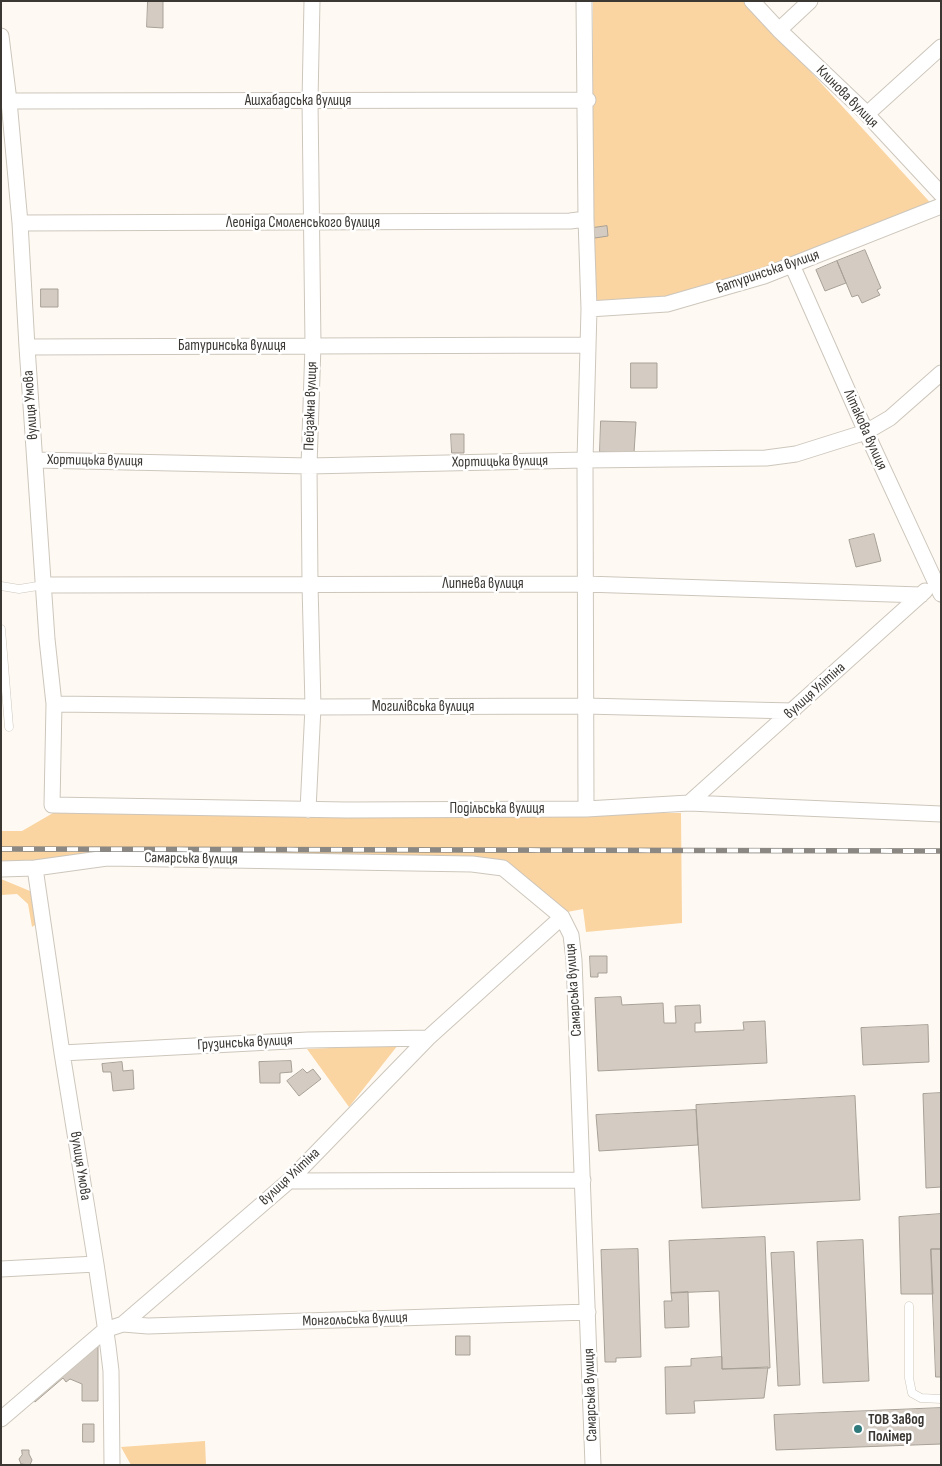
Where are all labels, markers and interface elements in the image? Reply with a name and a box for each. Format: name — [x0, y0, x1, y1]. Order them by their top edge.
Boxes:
street label: Клинова вулиця — [812, 62, 882, 132]
street label: Ашхабадська вулиця — [245, 92, 351, 110]
street label: Леоніда Смоленського вулиця — [226, 214, 380, 232]
street label: Батуринська вулиця — [714, 246, 822, 298]
street label: Батуринська вулиця — [178, 337, 286, 355]
street label: Пейзажна вулиця — [300, 361, 322, 451]
street label: вулиця Умова — [20, 370, 42, 440]
street label: Літакова вулиця — [839, 387, 891, 473]
street label: Хортицька вулиця — [47, 451, 143, 471]
street label: Хортицька вулиця — [452, 452, 548, 472]
street label: Липнева вулиця — [442, 575, 524, 593]
street label: вулиця Улітіна — [781, 659, 849, 723]
street label: Могилівська вулиця — [372, 698, 474, 716]
street label: Подільська вулиця — [449, 800, 545, 818]
street label: Самарська вулиця — [144, 849, 238, 869]
street label: Самарська вулиця — [562, 943, 586, 1037]
street label: Грузинська вулиця — [197, 1032, 293, 1054]
street label: вулиця Умова — [66, 1130, 94, 1202]
street label: вулиця Улітіна — [256, 1145, 324, 1209]
street label: Монгольська вулиця — [302, 1309, 408, 1331]
street label: Самарська вулиця — [580, 1348, 602, 1442]
place label: ТОВ Завод Полімер — [868, 1411, 924, 1446]
marker: ТОВ Завод Полімер — [852, 1423, 864, 1435]

